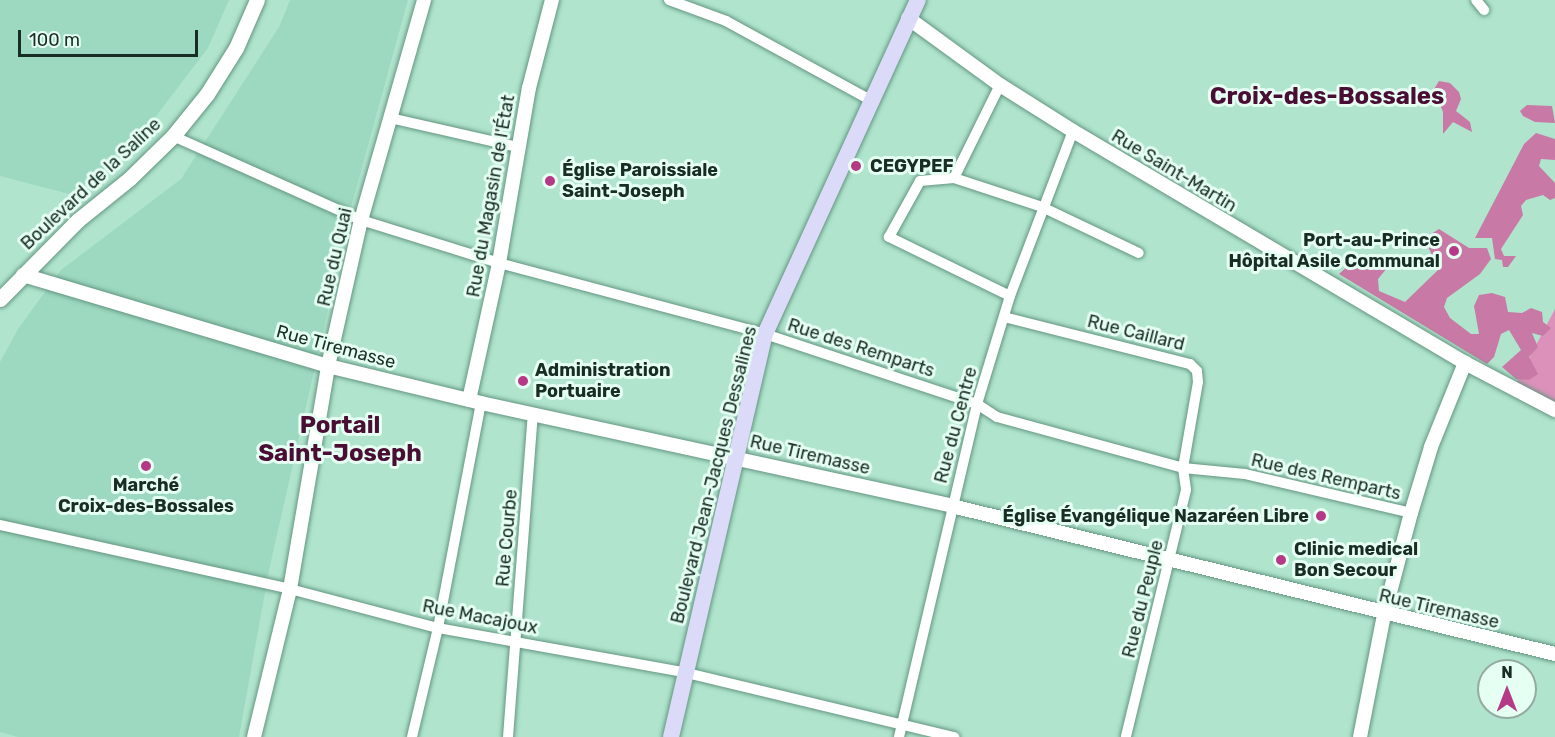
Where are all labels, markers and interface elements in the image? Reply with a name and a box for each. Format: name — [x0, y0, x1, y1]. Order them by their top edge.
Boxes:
scale bar — [21, 18, 201, 56]
text: 100 m — [29, 29, 80, 51]
district label: Croix-des-Bossales — [1210, 83, 1444, 111]
street label: Rue du Magasin de l'État — [463, 93, 519, 299]
street label: Boulevard de la Saline — [17, 114, 165, 254]
street label: Rue Saint-Martin — [1107, 125, 1241, 217]
place label: CEGYPEF — [870, 155, 954, 177]
marker: CEGYPEF — [847, 157, 865, 175]
place label: Église Paroissiale Saint-Joseph — [562, 160, 718, 202]
marker: Église Paroissiale Saint-Joseph — [543, 174, 557, 188]
street label: Rue du Quai — [313, 206, 357, 308]
place label: Port-au-Prince Hôpital Asile Communal — [1228, 230, 1440, 272]
marker: Port-au-Prince Hôpital Asile Communal — [1445, 242, 1463, 260]
street label: Rue Caillard — [1085, 310, 1187, 356]
street label: Rue des Remparts — [785, 314, 937, 382]
street label: Rue Tiremasse — [274, 321, 398, 373]
street label: Boulevard Jean-Jacques Dessalines — [667, 324, 761, 626]
place label: Administration Portuaire — [535, 360, 670, 403]
street label: Rue du Centre — [930, 364, 982, 486]
marker: Administration Portuaire — [516, 374, 530, 388]
district label: Portail Saint-Joseph — [258, 412, 422, 468]
street label: Rue Tiremasse — [748, 431, 872, 479]
street label: Rue des Remparts — [1249, 449, 1403, 505]
marker: Marché Croix-des-Bossales — [139, 459, 153, 473]
place label: Marché Croix-des-Bossales — [58, 475, 234, 518]
street label: Rue Courbe — [492, 488, 522, 588]
place label: Église Évangélique Nazaréen Libre — [1003, 505, 1309, 527]
marker: Église Évangélique Nazaréen Libre — [1314, 509, 1328, 523]
street label: Rue du Peuple — [1118, 538, 1168, 660]
place label: Clinic medical Bon Secour — [1294, 539, 1418, 582]
marker: Clinic medical Bon Secour — [1272, 551, 1290, 569]
street label: Rue Tiremasse — [1377, 585, 1501, 633]
street label: Rue Macajoux — [421, 595, 539, 639]
north arrow — [1477, 659, 1537, 719]
text: N — [1501, 663, 1513, 682]

